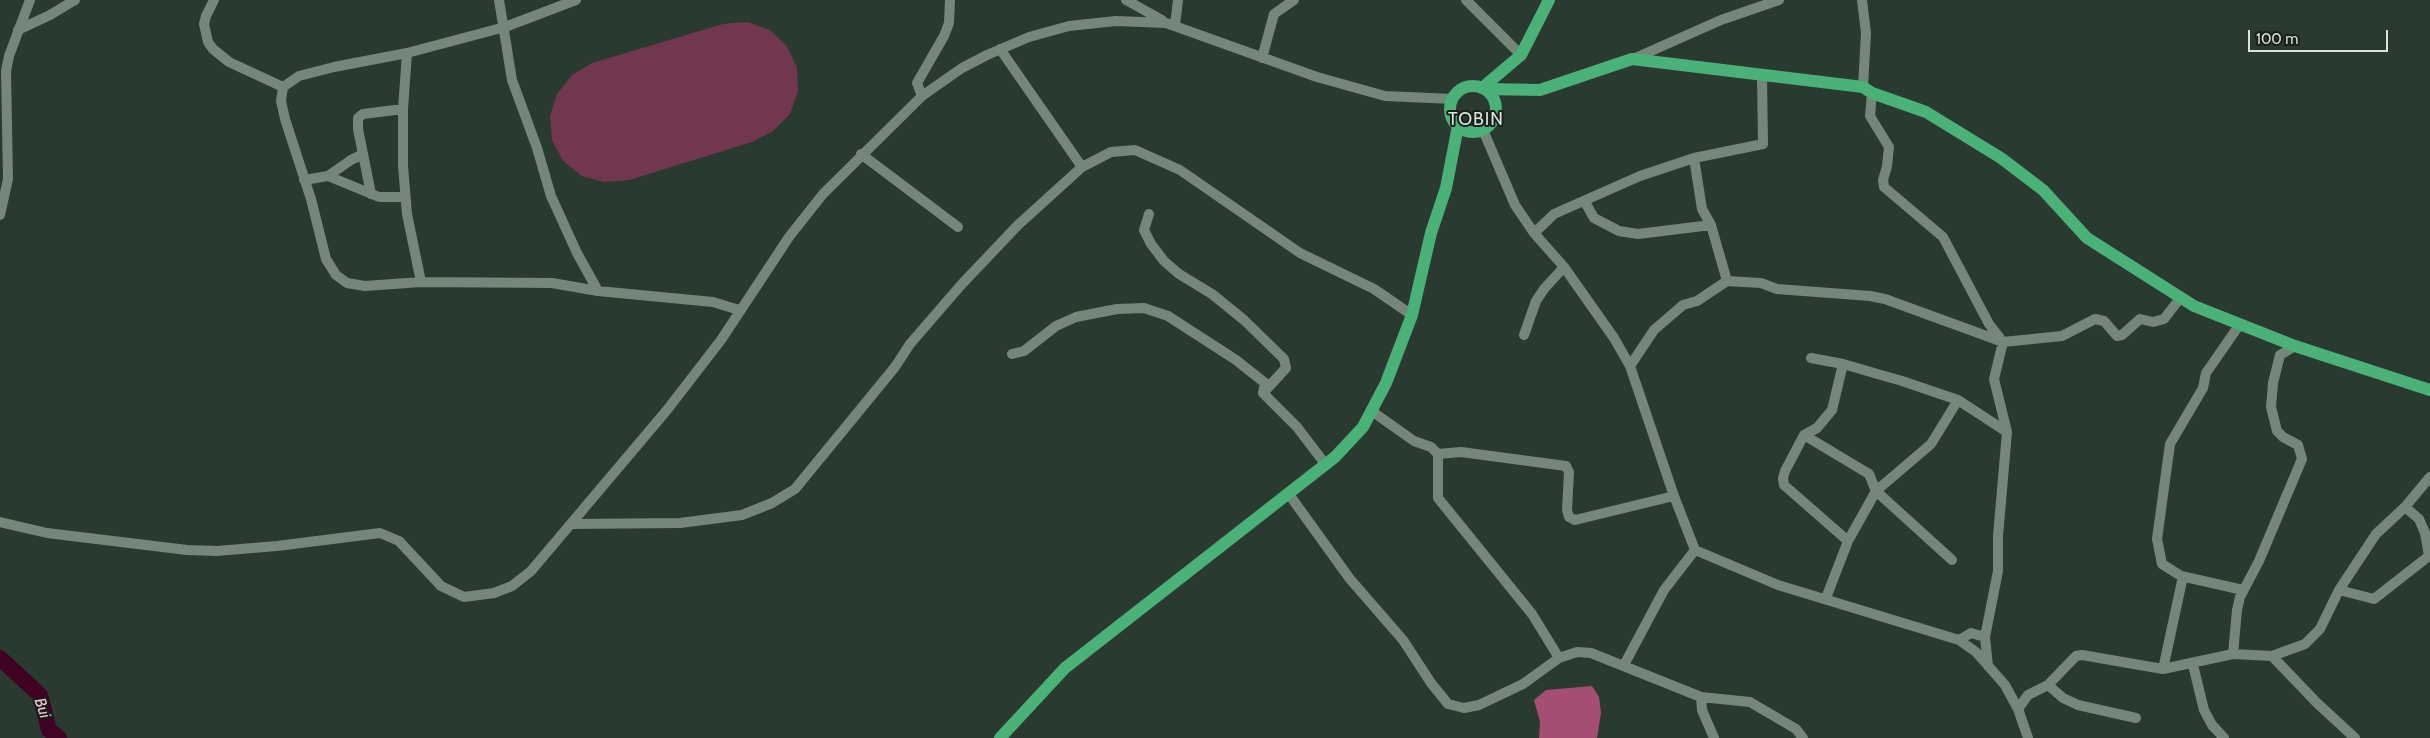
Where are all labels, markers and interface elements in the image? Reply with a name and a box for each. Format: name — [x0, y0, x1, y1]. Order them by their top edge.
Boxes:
scale bar — [2250, 20, 2390, 52]
text: 100 m — [2256, 30, 2298, 48]
district label: TOBIN — [1447, 109, 1505, 131]
water label: Bui — [30, 695, 54, 721]

